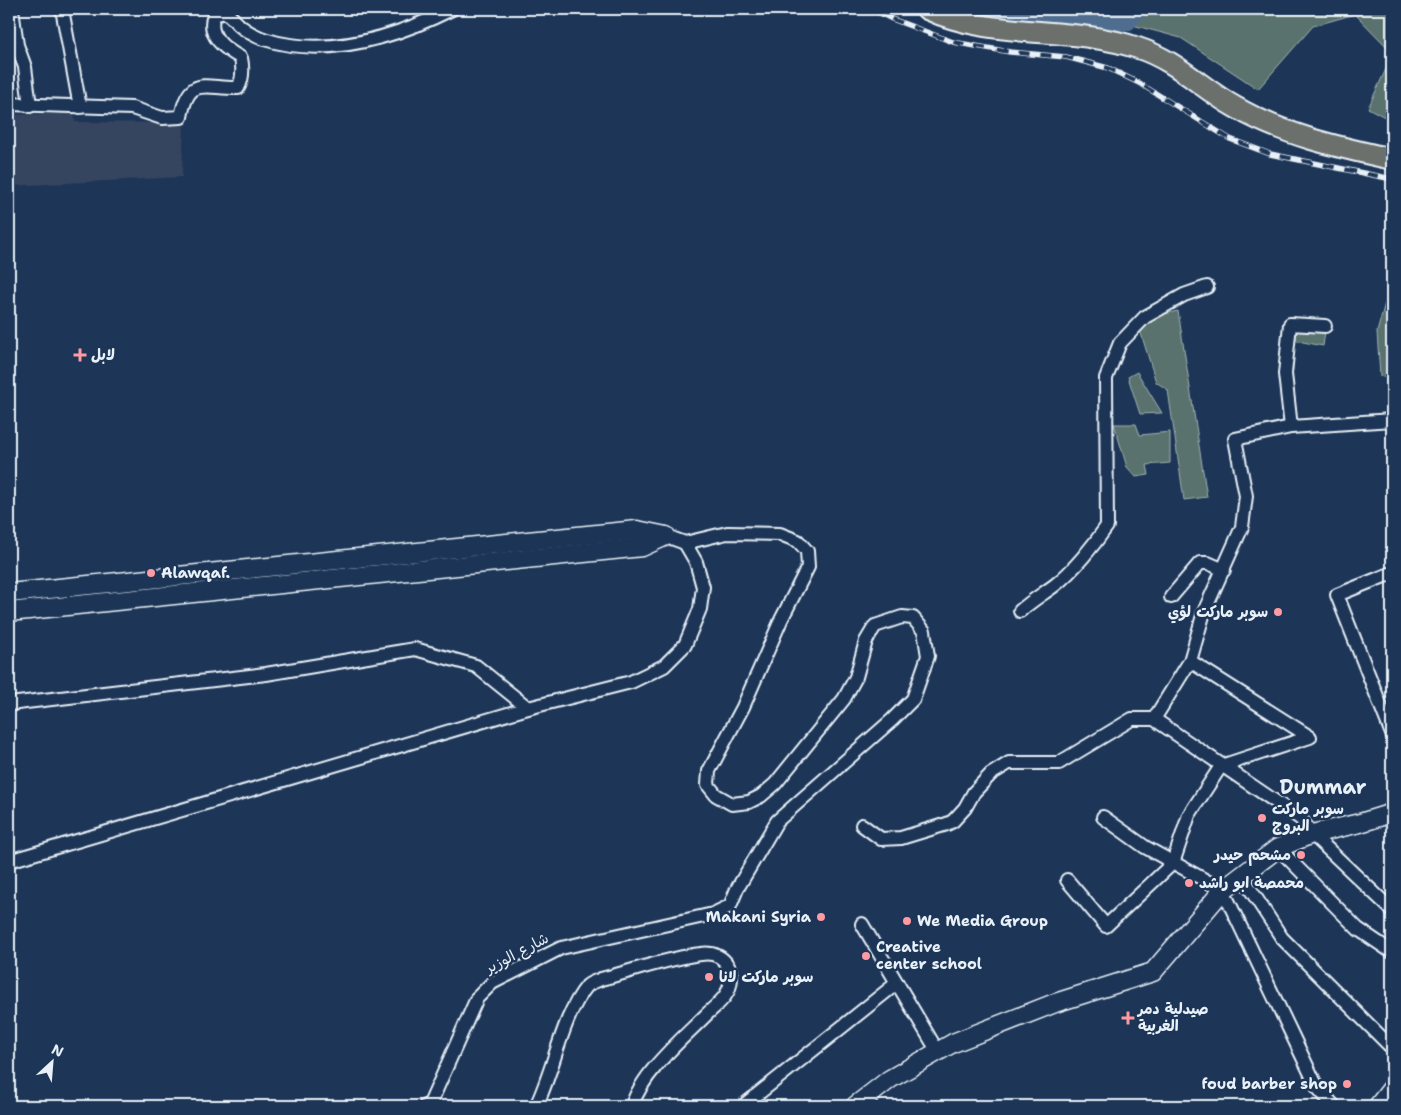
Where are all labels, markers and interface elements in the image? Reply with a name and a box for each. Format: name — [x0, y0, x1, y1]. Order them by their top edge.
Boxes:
place label: لابل — [91, 345, 115, 365]
marker: لابل — [73, 348, 87, 362]
place label: Alawqaf. — [161, 563, 230, 583]
marker: Alawqaf. — [145, 567, 157, 579]
place label: سوبر ماركت لؤي — [1168, 602, 1268, 624]
marker: سوبر ماركت لؤي — [1272, 606, 1284, 618]
district label: Dummar — [1279, 774, 1367, 800]
place label: سوبر ماركت البروج — [1272, 799, 1344, 836]
marker: سوبر ماركت البروج — [1256, 812, 1268, 824]
place label: مشحم حيدر — [1212, 845, 1291, 866]
marker: مشحم حيدر — [1295, 849, 1307, 861]
place label: محمصة ابو راشد — [1199, 873, 1304, 893]
marker: محمصة ابو راشد — [1183, 877, 1195, 889]
place label: Makani Syria — [706, 907, 812, 927]
marker: Makani Syria — [815, 911, 827, 923]
place label: We Media Group — [917, 911, 1048, 931]
marker: We Media Group — [901, 915, 913, 927]
street label: شارع الوزير — [480, 928, 552, 979]
place label: Creative center school — [876, 937, 982, 974]
marker: Creative center school — [860, 950, 872, 962]
place label: سوبر ماركت لانا — [719, 967, 813, 987]
marker: سوبر ماركت لانا — [703, 971, 715, 983]
place label: صيدلية دمر الغربية — [1136, 999, 1209, 1036]
marker: صيدلية دمر الغربية — [1122, 1012, 1134, 1024]
north arrow — [28, 1038, 78, 1088]
text: N — [49, 1040, 67, 1061]
place label: foud barber shop — [1202, 1074, 1337, 1094]
marker: foud barber shop — [1341, 1078, 1353, 1090]

